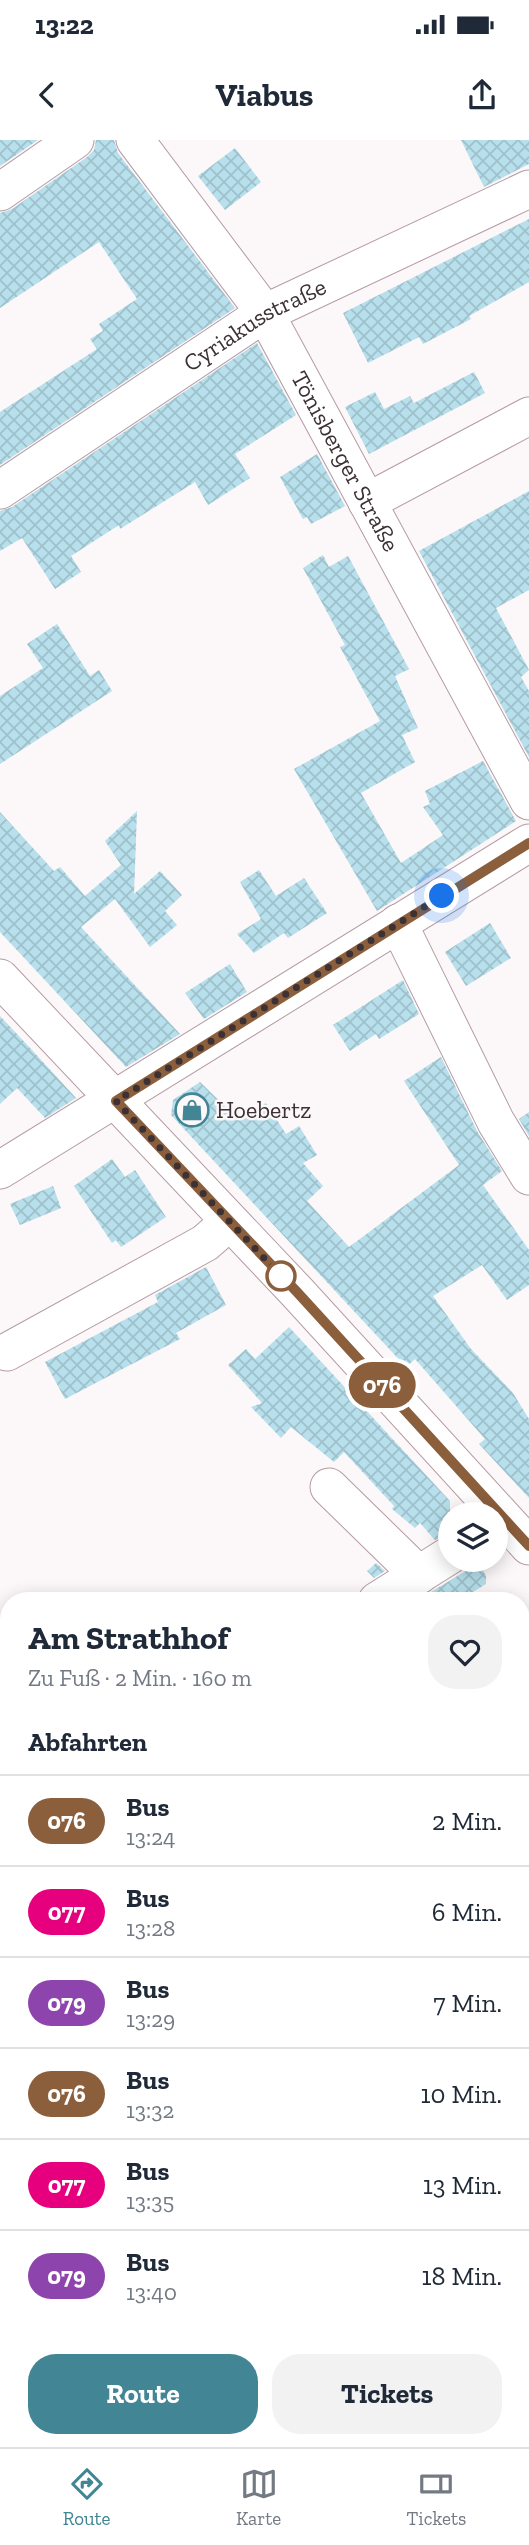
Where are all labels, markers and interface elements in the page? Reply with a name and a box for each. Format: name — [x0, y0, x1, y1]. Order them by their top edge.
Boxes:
text: 13:22 — [35, 9, 94, 41]
icon: back — [28, 76, 66, 114]
text: Viabus — [216, 76, 313, 114]
icon: share — [463, 76, 501, 114]
street label: Cyriakusstraße — [178, 271, 330, 377]
street label: Tönisberger Straße — [285, 366, 406, 556]
your location — [424, 878, 459, 913]
shop icon: Hoebertz — [173, 1091, 211, 1129]
place label: Hoebertz — [216, 1095, 311, 1124]
unlabelled marker — [266, 1261, 296, 1291]
line badge: 076 — [342, 1362, 422, 1408]
text: 076 — [363, 1370, 401, 1399]
map controls — [438, 1502, 508, 1572]
button: layers — [438, 1502, 508, 1572]
button: heart — [428, 1615, 502, 1689]
text: Am Strathhof — [28, 1618, 229, 1657]
text: Zu Fuß · 2 Min. · 160 m — [28, 1664, 252, 1692]
text: Abfahrten — [28, 1726, 147, 1758]
text: Bus — [126, 1791, 169, 1823]
text: 2 Min. — [432, 1805, 502, 1837]
text: 076 — [47, 1806, 86, 1835]
text: 13:24 — [126, 1823, 176, 1851]
text: Bus — [126, 1882, 169, 1914]
text: 6 Min. — [432, 1896, 502, 1928]
text: 077 — [48, 1897, 85, 1926]
text: 13:28 — [126, 1914, 175, 1942]
text: Bus — [126, 1973, 169, 2005]
text: 7 Min. — [433, 1987, 502, 2019]
text: 079 — [47, 1988, 86, 2017]
text: 13:29 — [126, 2005, 175, 2033]
text: Bus — [126, 2064, 169, 2096]
text: 10 Min. — [421, 2078, 502, 2110]
text: 076 — [47, 2079, 86, 2108]
text: 13:32 — [126, 2096, 174, 2124]
text: Bus — [126, 2155, 169, 2187]
text: 13 Min. — [423, 2169, 502, 2201]
text: 077 — [48, 2170, 85, 2199]
text: 13:35 — [126, 2187, 174, 2215]
text: Bus — [126, 2246, 169, 2278]
text: 18 Min. — [422, 2260, 502, 2292]
text: 079 — [47, 2261, 86, 2290]
text: 13:40 — [126, 2278, 177, 2306]
button: Route — [28, 2354, 258, 2434]
button: Tickets — [272, 2354, 502, 2434]
tab: Route — [63, 2465, 111, 2530]
tab: Karte — [236, 2465, 281, 2530]
tab: Tickets — [407, 2465, 466, 2530]

